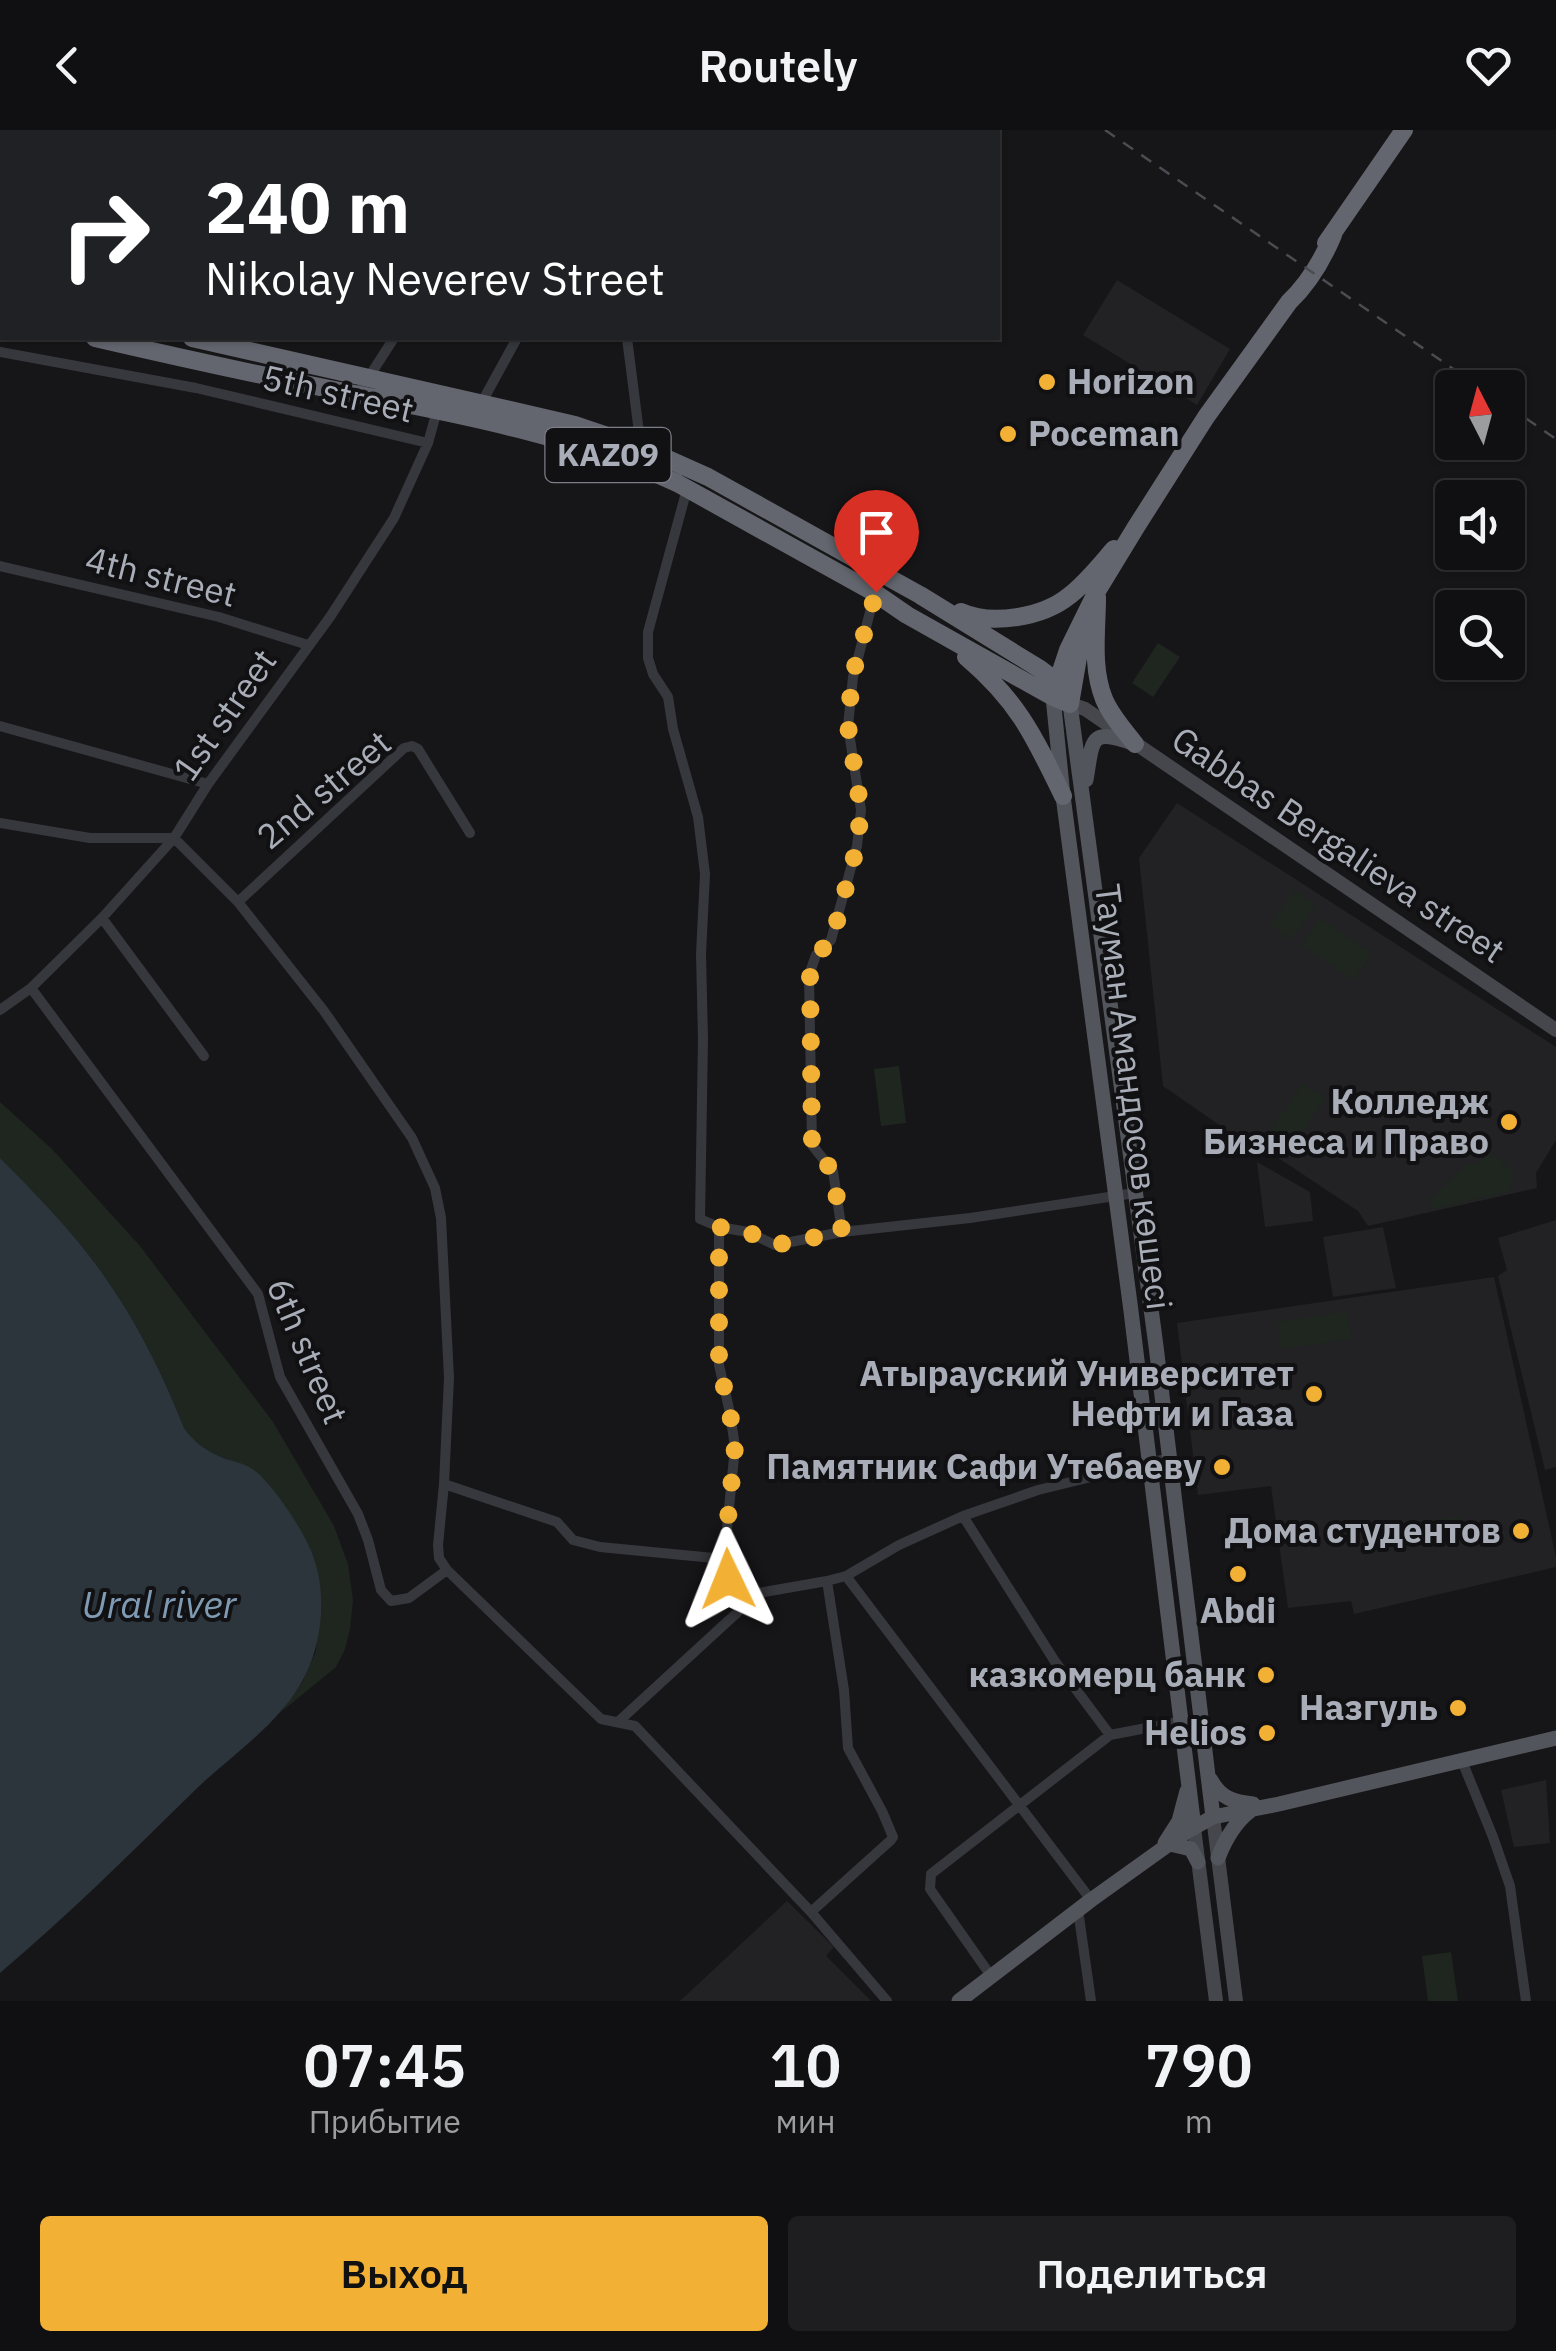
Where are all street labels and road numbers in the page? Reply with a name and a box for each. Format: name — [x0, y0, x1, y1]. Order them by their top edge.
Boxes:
street label: 5th street — [258, 353, 418, 433]
road number: KAZ09 — [546, 428, 670, 482]
street label: 4th street — [81, 535, 241, 617]
street label: 1st street — [162, 639, 286, 789]
street label: Gabbas Bergalieva street — [1163, 715, 1514, 973]
street label: 2nd street — [247, 720, 400, 859]
street label: Тауман Амандосов көшесі — [1085, 881, 1183, 1312]
street label: 6th street — [257, 1271, 359, 1430]

